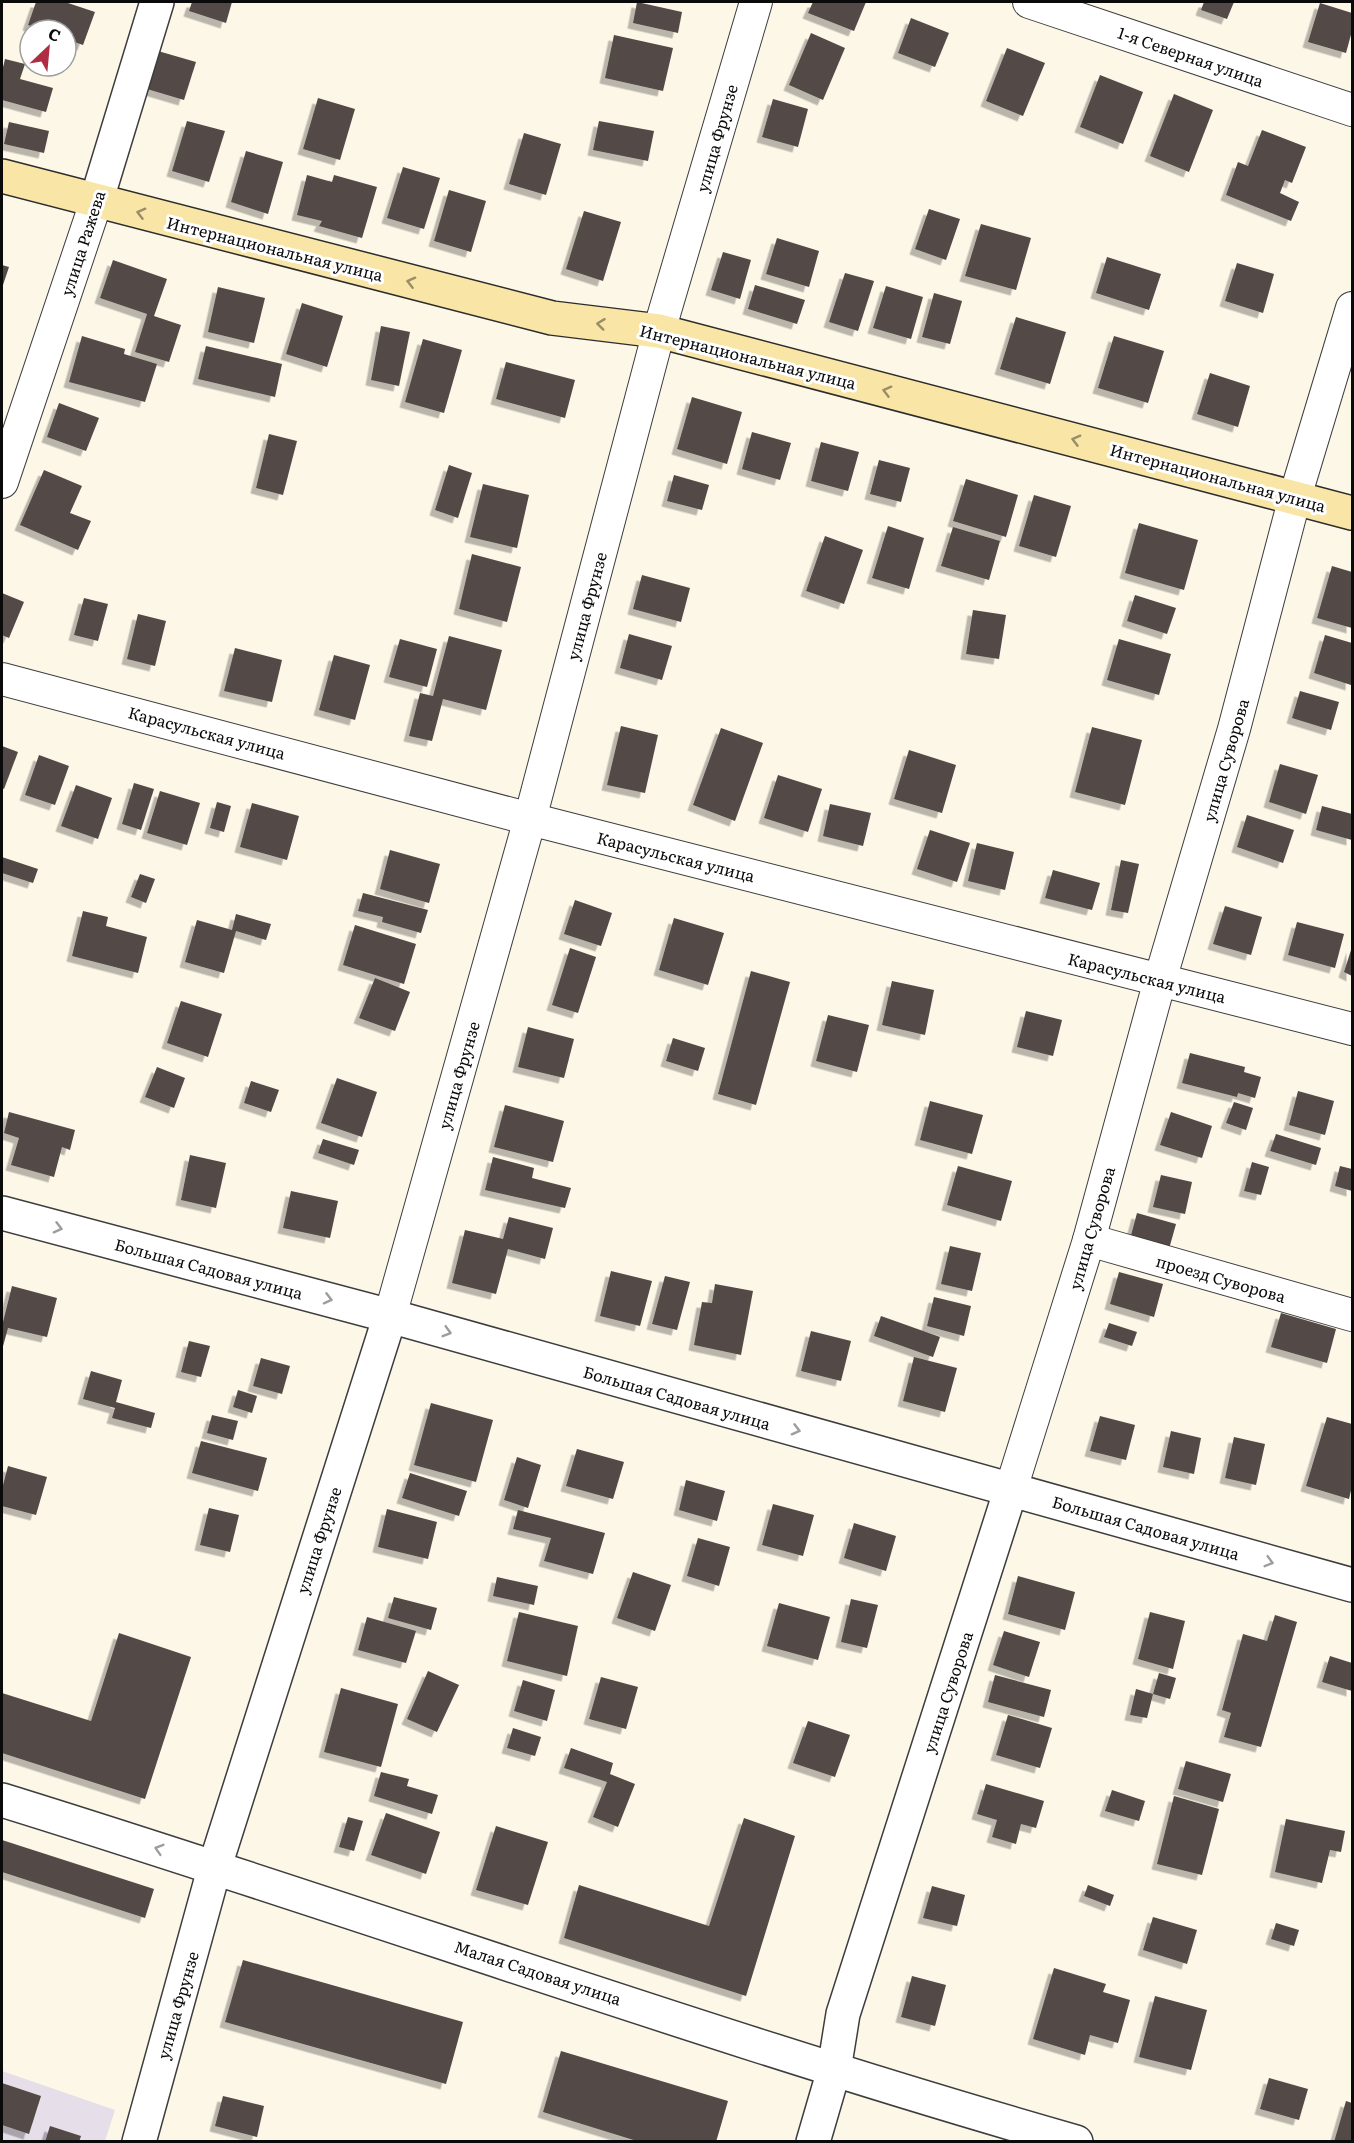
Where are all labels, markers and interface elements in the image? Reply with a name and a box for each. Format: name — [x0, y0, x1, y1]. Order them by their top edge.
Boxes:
north arrow — [18, 18, 78, 78]
text: С — [45, 20, 65, 47]
street label: 1-я Северная улица — [1115, 20, 1267, 92]
street label: улица Фрунзе — [689, 81, 743, 195]
street label: улица Ражева — [54, 187, 110, 299]
one-way arrow — [136, 208, 147, 220]
street label: Интернациональная улица — [164, 209, 386, 287]
one-way arrow — [406, 277, 416, 290]
street label: Интернациональная улица — [637, 317, 859, 395]
one-way arrow — [597, 319, 606, 331]
one-way arrow — [882, 385, 892, 398]
one-way arrow — [1071, 435, 1081, 447]
street label: Интернациональная улица — [1107, 437, 1329, 517]
street label: улица Фрунзе — [560, 549, 612, 663]
street label: улица Суворова — [1196, 695, 1254, 824]
street label: Карасульская улица — [126, 699, 289, 765]
street label: Карасульская улица — [595, 825, 758, 887]
street label: Карасульская улица — [1066, 946, 1229, 1008]
street label: улица Фрунзе — [431, 1018, 485, 1132]
street label: улица Суворова — [1062, 1163, 1120, 1292]
one-way arrow — [53, 1220, 63, 1233]
street label: Большая Садовая улица — [112, 1231, 306, 1305]
street label: проезд Суворова — [1153, 1248, 1289, 1308]
one-way arrow — [323, 1292, 333, 1305]
one-way arrow — [441, 1325, 452, 1337]
street label: Большая Садовая улица — [581, 1359, 774, 1435]
one-way arrow — [791, 1423, 801, 1436]
street label: улица Фрунзе — [289, 1483, 347, 1597]
street label: Большая Садовая улица — [1050, 1489, 1243, 1565]
one-way arrow — [1264, 1554, 1274, 1567]
street label: улица Суворова — [916, 1627, 978, 1756]
one-way arrow — [154, 1844, 165, 1856]
street label: Малая Садовая улица — [451, 1934, 625, 2010]
street label: улица Фрунзе — [150, 1948, 204, 2062]

